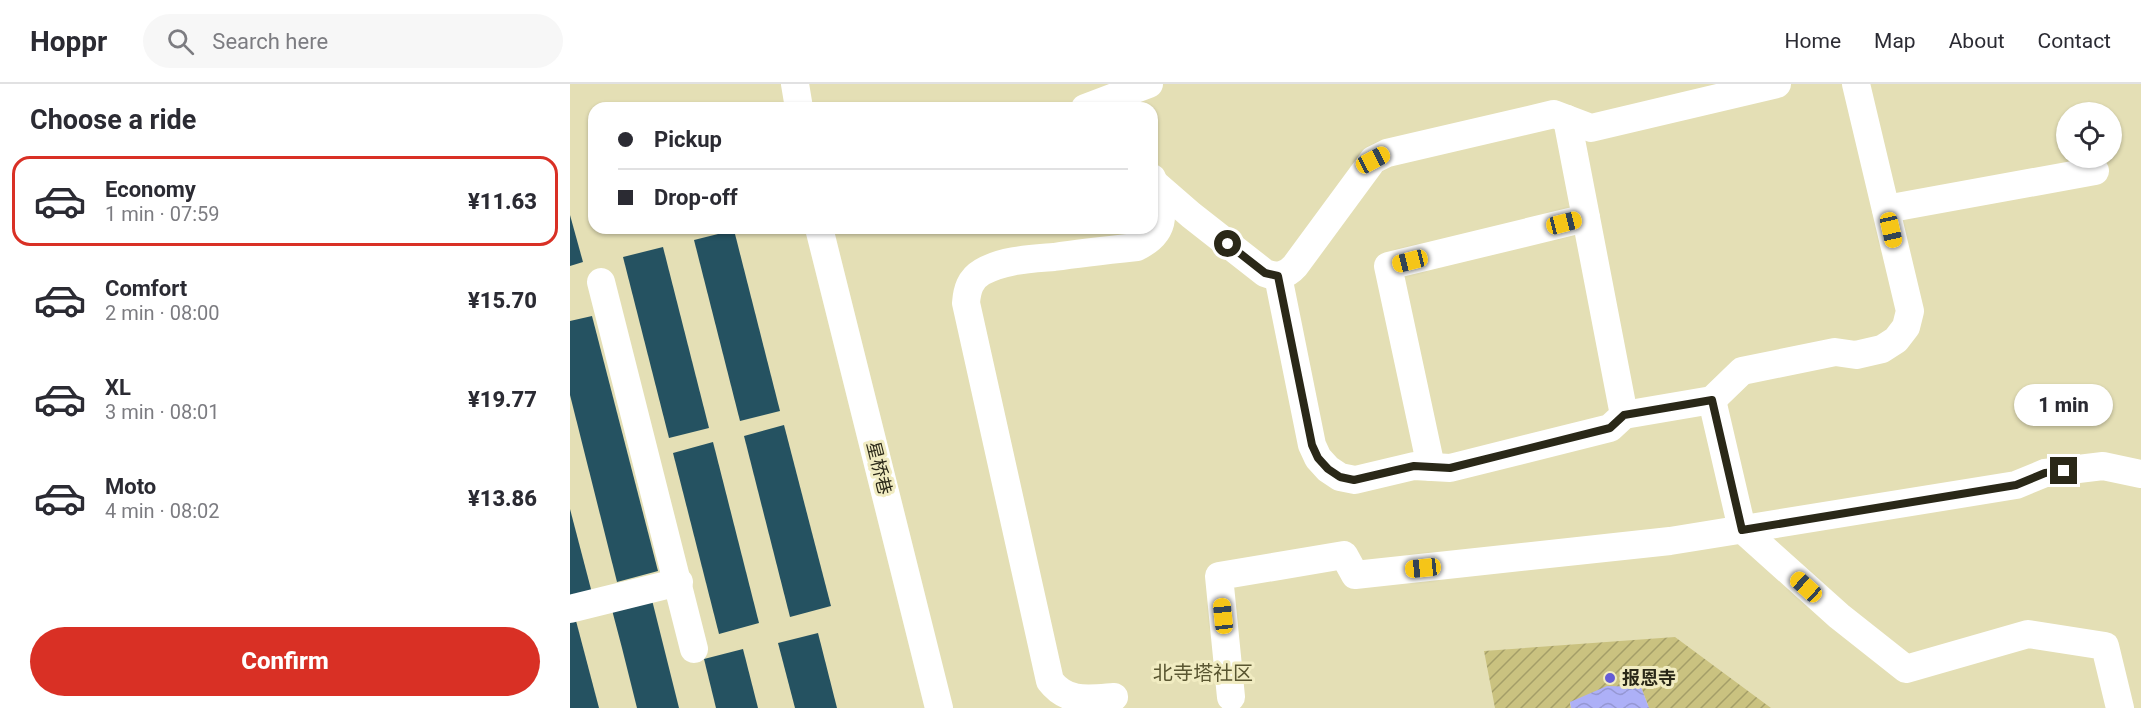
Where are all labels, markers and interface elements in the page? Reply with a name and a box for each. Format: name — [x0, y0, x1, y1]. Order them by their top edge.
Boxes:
search box — [143, 14, 563, 68]
text: Hoppr — [30, 25, 107, 58]
icon: search — [164, 25, 197, 58]
text: Search here — [212, 29, 328, 54]
text: Home — [1785, 29, 1841, 53]
text: Map — [1874, 29, 1916, 53]
text: About — [1949, 29, 2005, 53]
text: Contact — [2038, 29, 2111, 53]
map controls — [2056, 102, 2122, 168]
button: locate — [2056, 102, 2122, 168]
text: Choose a ride — [30, 104, 196, 136]
text: Pickup — [654, 127, 722, 152]
car — [1353, 144, 1393, 176]
icon: car — [33, 174, 87, 228]
text: Economy — [105, 177, 196, 202]
text: Drop-off — [654, 185, 738, 210]
text: ¥11.63 — [468, 189, 537, 214]
text: 1 min · 07:59 — [105, 202, 220, 226]
car — [1544, 210, 1584, 236]
car — [1878, 210, 1904, 250]
route start — [1214, 230, 1241, 257]
car — [1390, 248, 1430, 274]
icon: car — [33, 273, 87, 327]
text: Comfort — [105, 276, 187, 301]
text: ¥15.70 — [468, 288, 537, 313]
text: 2 min · 08:00 — [105, 301, 220, 325]
icon: car — [33, 372, 87, 426]
text: XL — [105, 375, 131, 400]
callout: 1 min — [2014, 384, 2114, 426]
text: ¥19.77 — [468, 387, 537, 412]
text: 1 min — [2038, 393, 2089, 417]
text: 3 min · 08:01 — [105, 400, 220, 424]
street label: 星桥巷 — [863, 439, 896, 497]
route end — [2050, 457, 2077, 484]
icon: car — [33, 471, 87, 525]
text: Moto — [105, 474, 156, 499]
text: ¥13.86 — [468, 486, 537, 511]
text: 4 min · 08:02 — [105, 499, 220, 523]
car — [1404, 557, 1442, 579]
car — [1787, 568, 1825, 606]
car — [1212, 597, 1234, 635]
button: Confirm — [30, 627, 540, 696]
district label: 北寺塔社区 — [1153, 661, 1253, 685]
place label: 报恩寺 — [1622, 667, 1676, 688]
marker: 报恩寺 — [1603, 671, 1617, 685]

